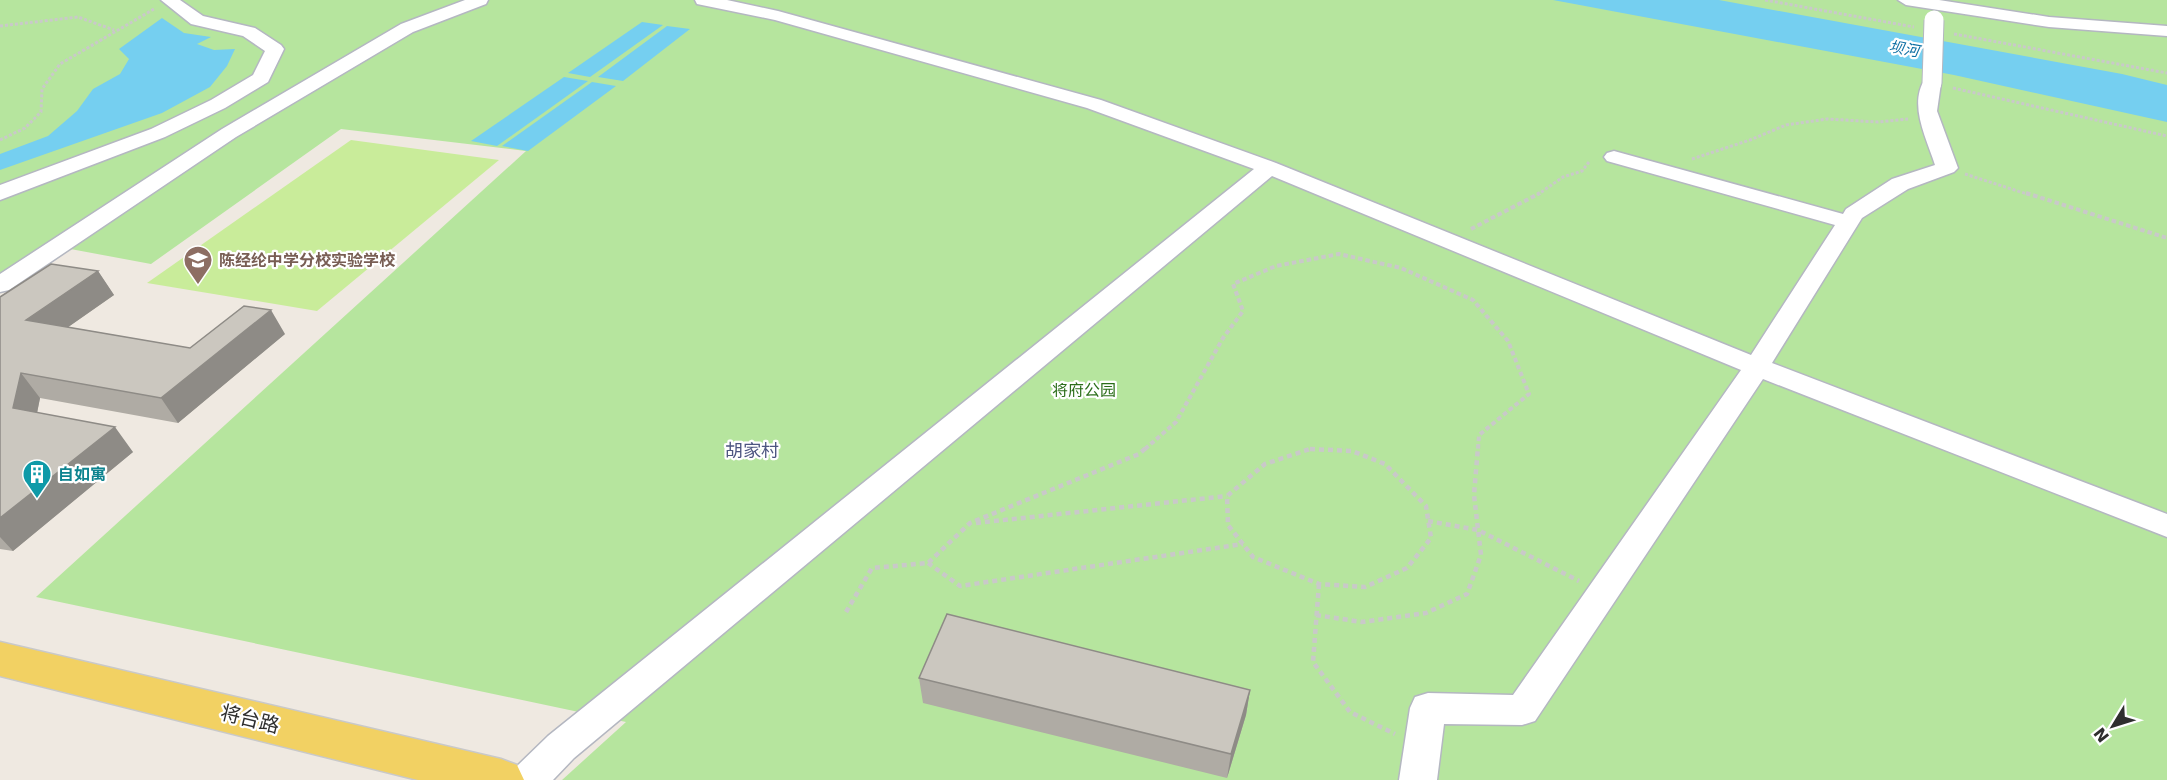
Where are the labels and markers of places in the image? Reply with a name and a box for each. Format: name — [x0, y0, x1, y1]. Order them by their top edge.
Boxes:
school or university icon: 陈经纶中学分校实验学校 — [182, 244, 214, 286]
place label: 陈经纶中学分校实验学校 — [219, 251, 396, 270]
building icon: 自如寓 — [21, 458, 53, 500]
place label: 自如寓 — [58, 465, 106, 484]

